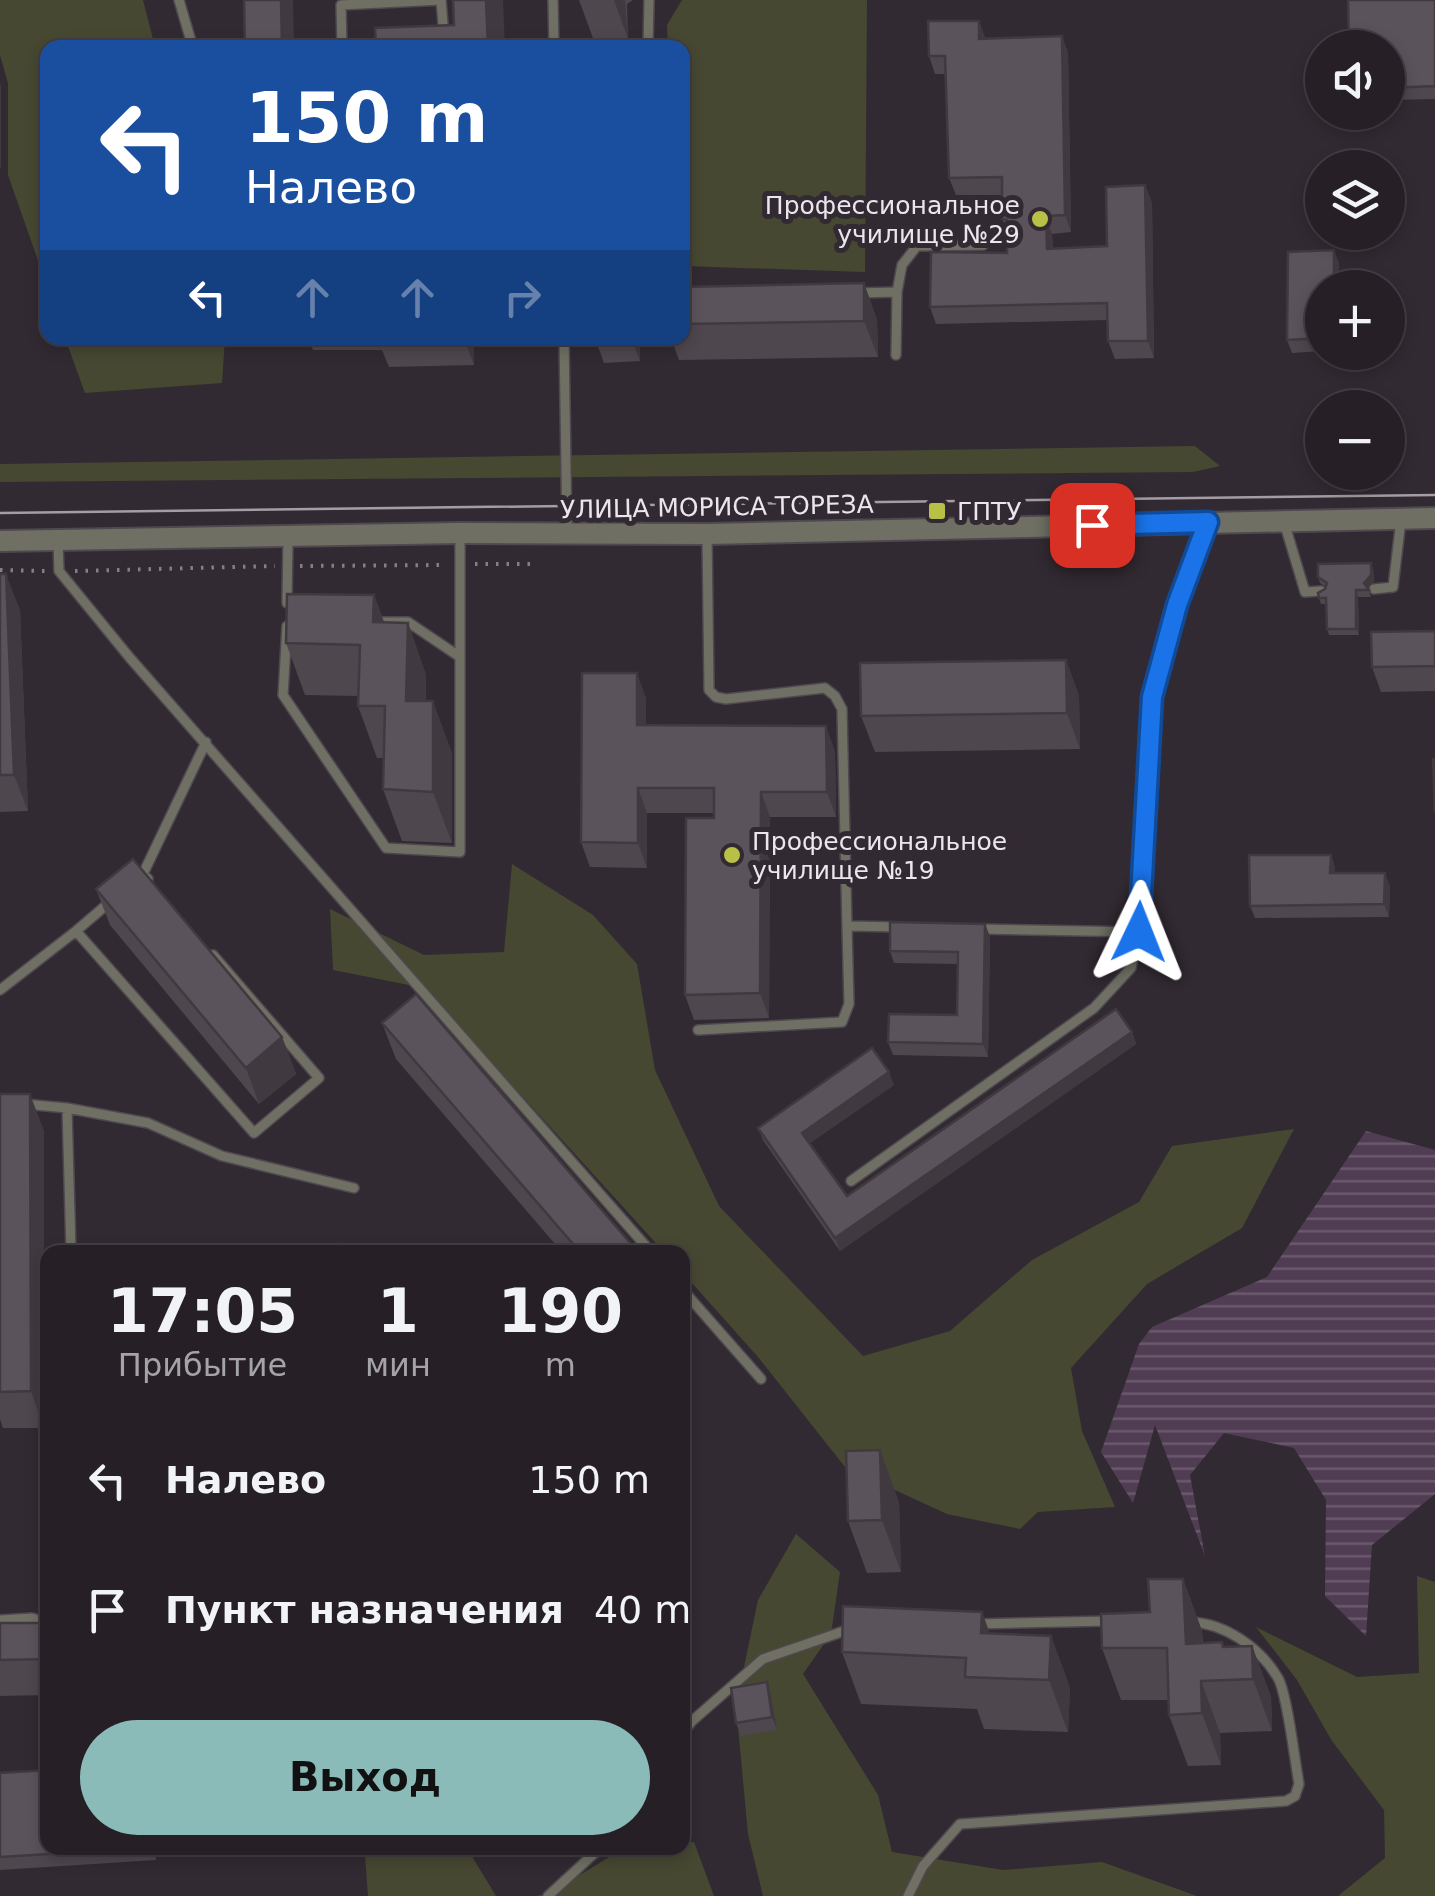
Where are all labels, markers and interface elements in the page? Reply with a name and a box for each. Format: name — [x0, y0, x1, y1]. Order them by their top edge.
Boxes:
map controls — [1305, 30, 1405, 490]
button: sound — [1305, 30, 1405, 130]
text: 150 m — [245, 77, 488, 159]
icon: left — [80, 80, 210, 210]
button: layers — [1305, 150, 1405, 250]
text: Налево — [245, 161, 417, 214]
place label: Профессиональное училище №29 — [765, 191, 1020, 249]
marker: Профессиональное училище №29 — [1029, 208, 1051, 230]
icon: left — [180, 270, 235, 325]
icon: ahead — [285, 270, 340, 325]
icon: ahead — [390, 270, 445, 325]
icon: right — [495, 270, 550, 325]
button: + — [1305, 270, 1405, 370]
button: − — [1305, 390, 1405, 490]
pin — [1050, 483, 1135, 568]
street label: УЛИЦА МОРИСА ТОРЕЗА — [560, 490, 874, 524]
place label: ГПТУ — [957, 497, 1022, 526]
icon: arrive — [1065, 498, 1120, 553]
marker: ГПТУ — [926, 500, 948, 522]
place label: Профессиональное училище №19 — [752, 827, 1007, 885]
marker: Профессиональное училище №19 — [721, 844, 743, 866]
position arrow — [1087, 880, 1191, 984]
text: 17:05 — [107, 1276, 298, 1346]
text: 1 — [377, 1276, 419, 1346]
text: 190 — [498, 1276, 623, 1346]
text: Прибытие — [118, 1346, 287, 1384]
text: мин — [365, 1346, 431, 1384]
text: m — [545, 1346, 576, 1384]
icon: left — [80, 1453, 135, 1508]
text: Налево — [165, 1458, 326, 1502]
text: 150 m — [528, 1458, 650, 1502]
icon: arrive — [80, 1583, 135, 1638]
text: Пункт назначения — [165, 1588, 564, 1632]
text: 40 m — [594, 1588, 691, 1632]
button: Выход — [80, 1720, 650, 1835]

